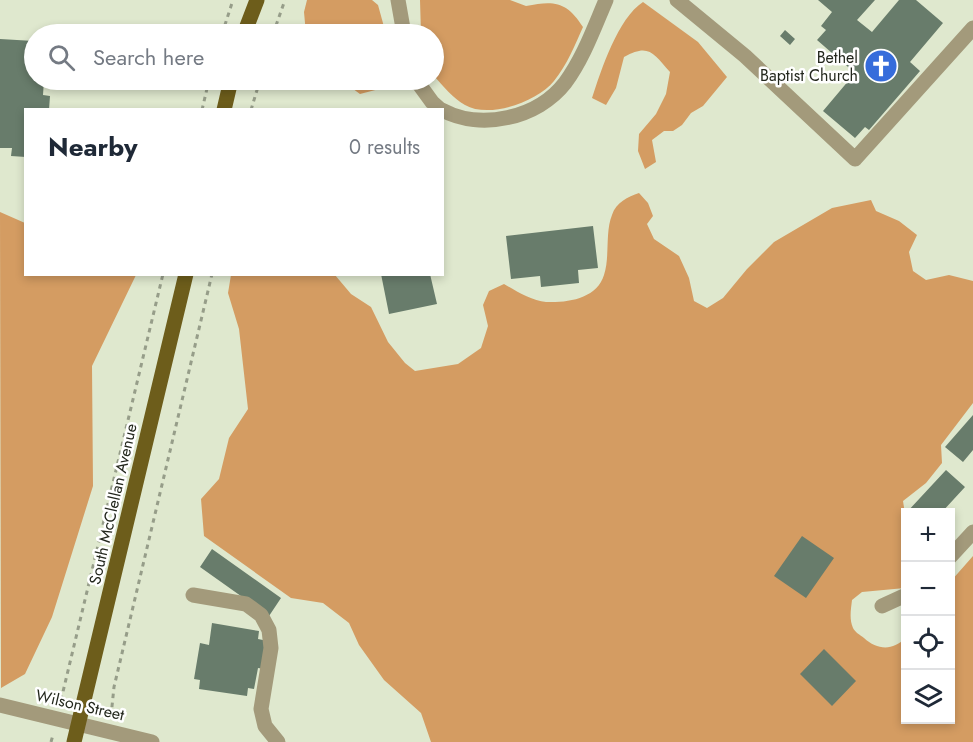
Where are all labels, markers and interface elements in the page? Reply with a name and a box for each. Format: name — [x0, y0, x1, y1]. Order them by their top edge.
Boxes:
search box — [24, 24, 444, 90]
icon: search — [45, 41, 78, 74]
text: Search here — [93, 41, 204, 73]
place label: Bethel Baptist Church — [760, 46, 858, 87]
church icon: Bethel Baptist Church — [863, 48, 899, 84]
text: Nearby — [48, 128, 137, 166]
text: 0 results — [349, 133, 420, 162]
street label: South McClellan Avenue — [83, 421, 143, 587]
map controls — [901, 508, 955, 724]
button: + — [901, 508, 955, 562]
button: − — [901, 562, 955, 616]
button: locate — [901, 616, 955, 670]
button: layers — [901, 670, 955, 724]
street label: Wilson Street — [33, 684, 127, 726]

